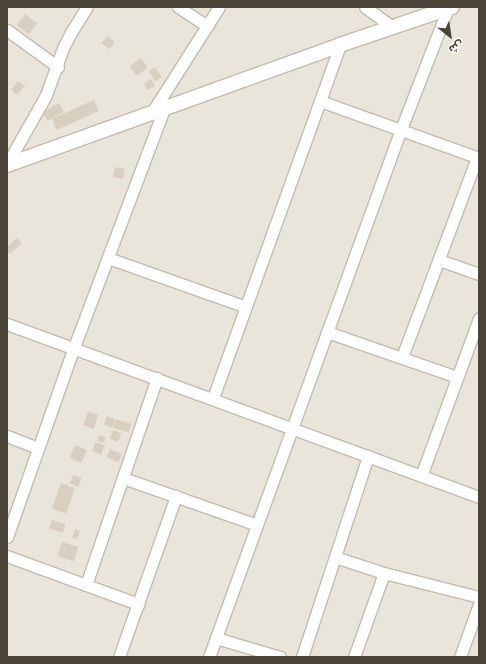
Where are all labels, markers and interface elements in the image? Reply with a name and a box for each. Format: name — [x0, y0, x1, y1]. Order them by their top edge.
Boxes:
north arrow — [430, 16, 470, 56]
text: ش — [446, 37, 466, 56]

